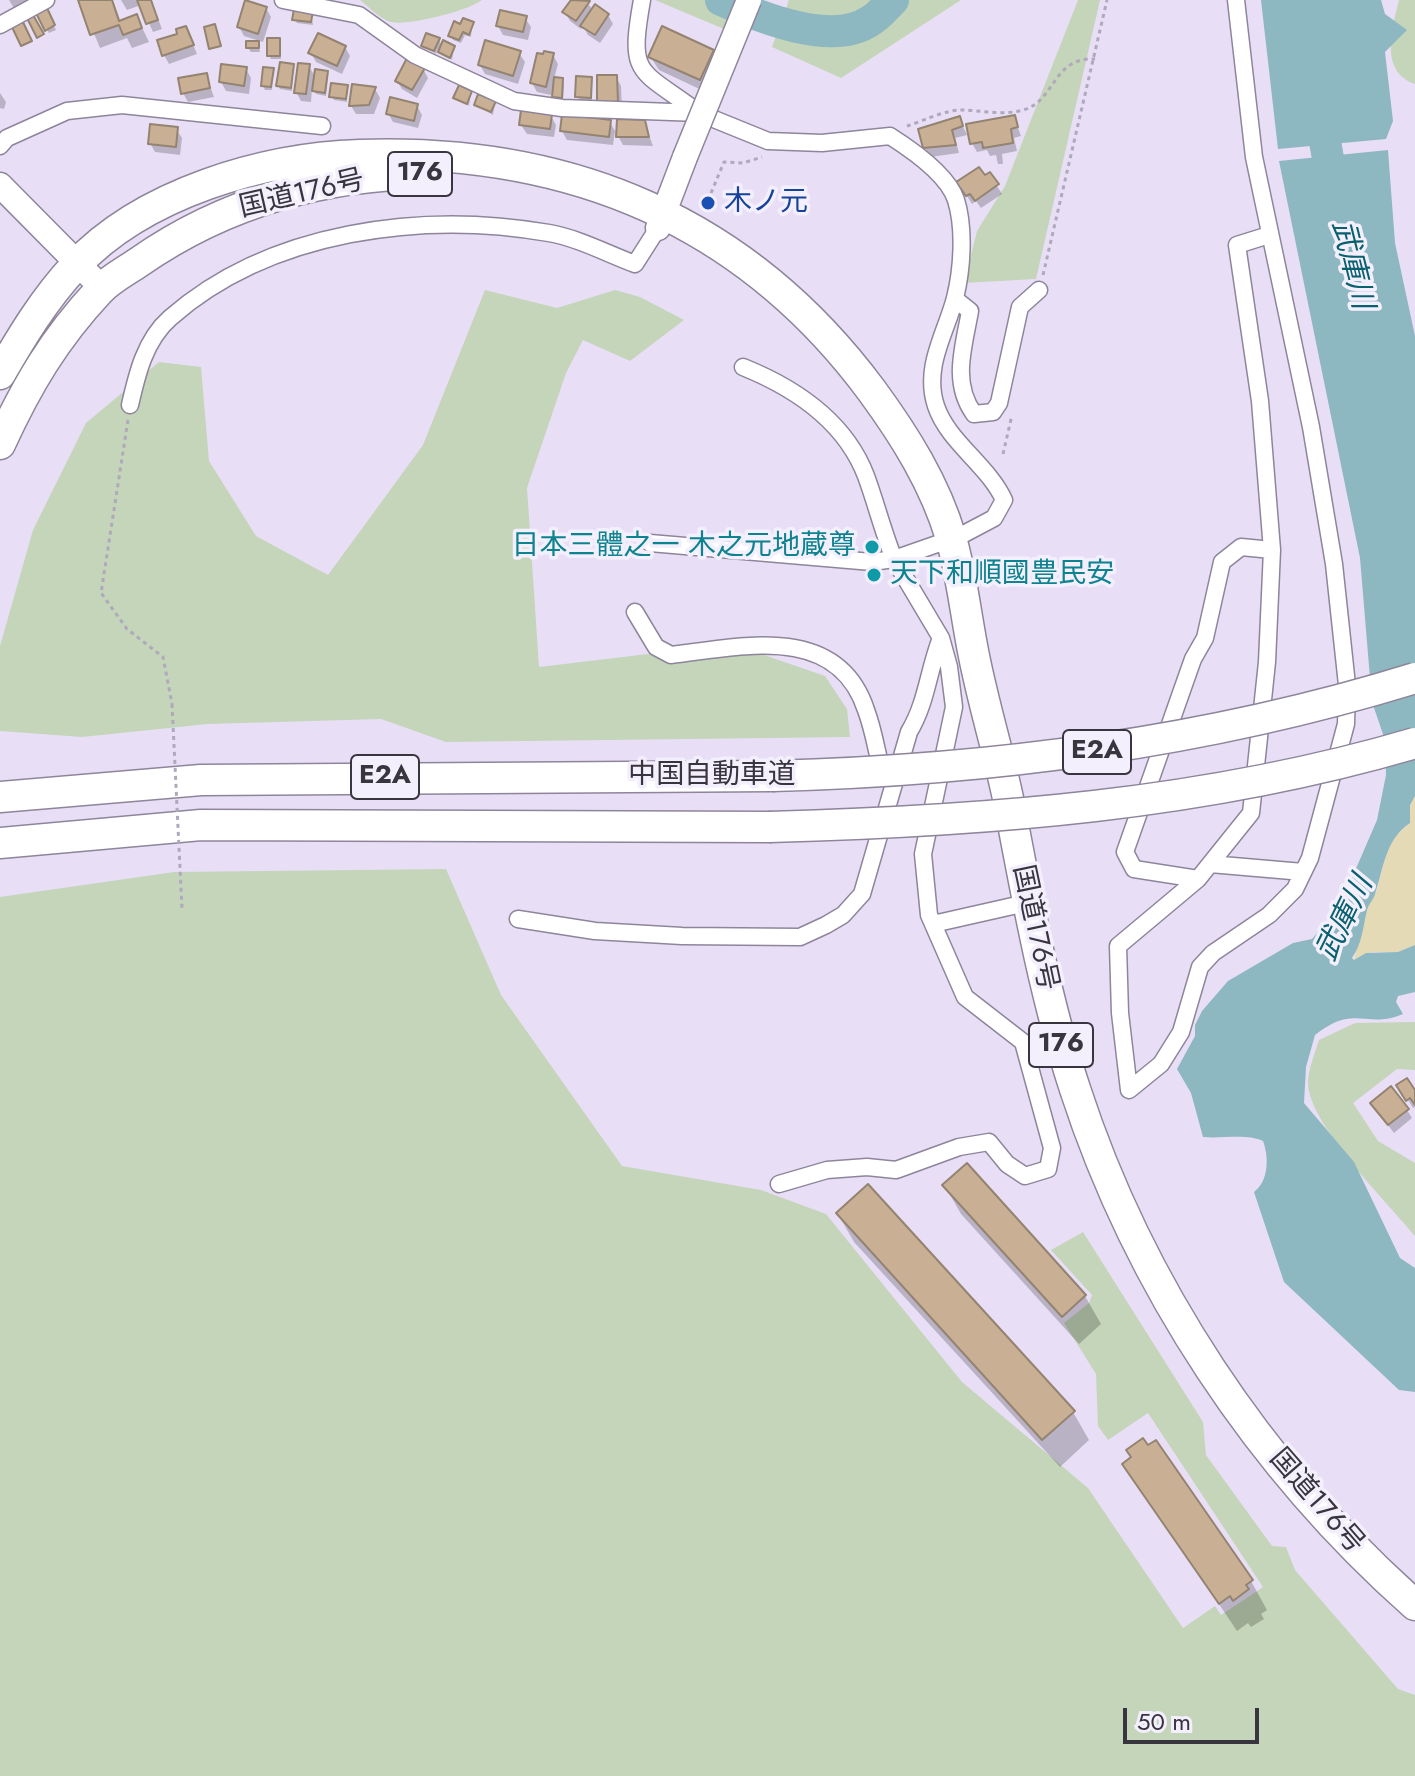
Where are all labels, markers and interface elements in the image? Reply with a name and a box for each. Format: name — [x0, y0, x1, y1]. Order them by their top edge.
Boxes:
road number: 176 — [388, 152, 452, 196]
street label: 国道176号 — [236, 164, 368, 226]
place label: 木ノ元 — [724, 186, 808, 220]
marker: 木ノ元 — [699, 194, 717, 212]
water label: 武庫川 — [1323, 217, 1379, 313]
place label: 日本三體之一 木之元地蔵尊 — [512, 530, 856, 564]
marker: 日本三體之一 木之元地蔵尊 — [863, 538, 881, 556]
place label: 天下和順國豊民安 — [890, 558, 1114, 592]
marker: 天下和順國豊民安 — [865, 566, 883, 584]
road number: E2A — [1063, 730, 1131, 774]
road number: E2A — [351, 755, 419, 799]
street label: 中国自動車道 — [628, 759, 796, 793]
street label: 国道176号 — [1004, 862, 1064, 994]
water label: 武庫川 — [1310, 871, 1382, 967]
road number: 176 — [1029, 1023, 1093, 1067]
street label: 国道176号 — [1262, 1443, 1370, 1561]
scale bar — [1127, 1692, 1263, 1742]
text: 50 m — [1137, 1704, 1191, 1739]

